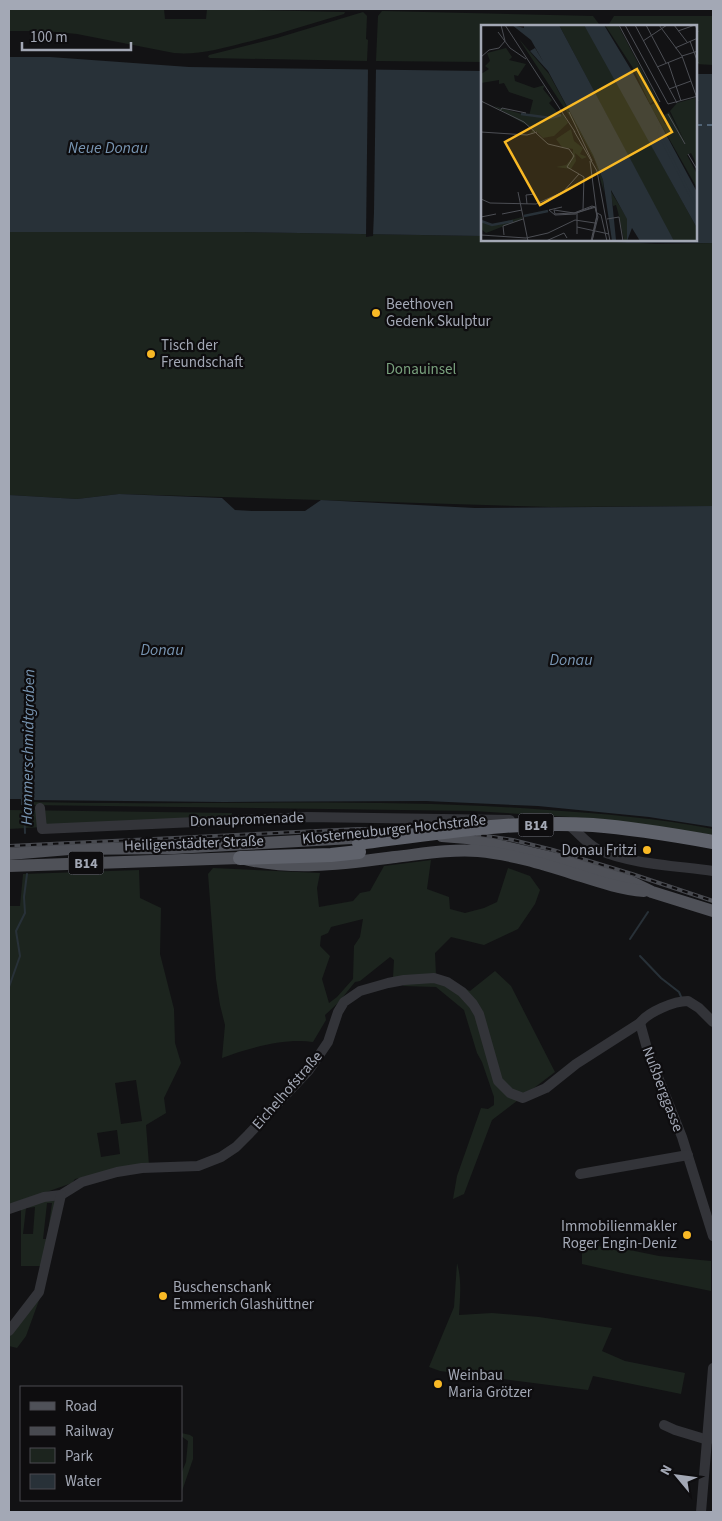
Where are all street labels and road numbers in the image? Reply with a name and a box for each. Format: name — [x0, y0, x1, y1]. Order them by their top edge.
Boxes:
street label: Donaupromenade — [190, 807, 304, 832]
street label: Klosterneuburger Hochstraße — [301, 809, 487, 850]
road number: B14 — [518, 814, 554, 836]
street label: Heiligenstädter Straße — [124, 831, 264, 856]
road number: B14 — [68, 851, 104, 874]
street label: Nußberggasse — [637, 1044, 688, 1135]
street label: Eichelhofstraße — [247, 1046, 327, 1134]

